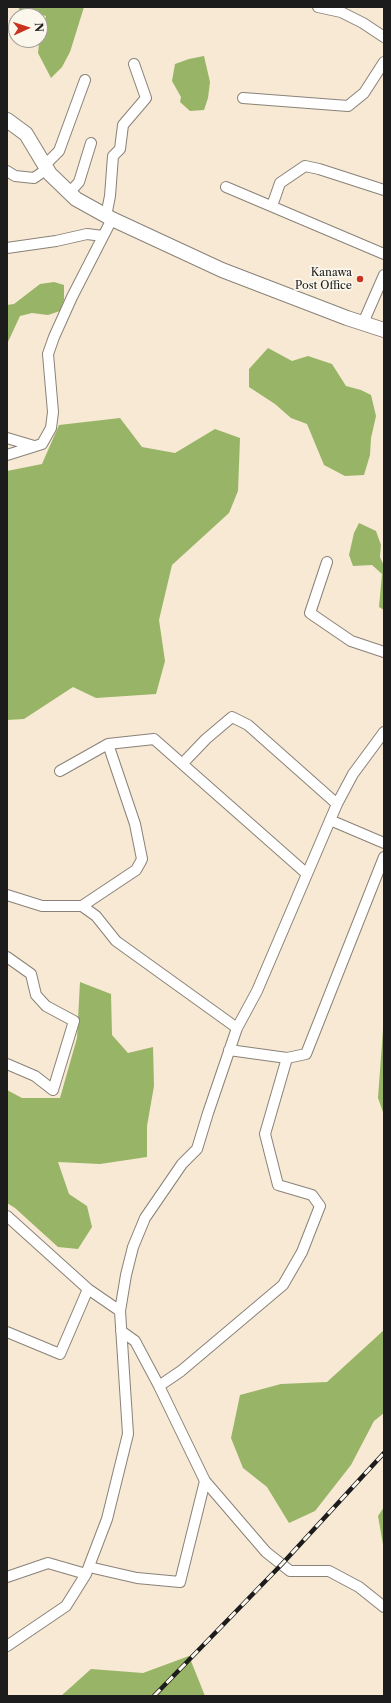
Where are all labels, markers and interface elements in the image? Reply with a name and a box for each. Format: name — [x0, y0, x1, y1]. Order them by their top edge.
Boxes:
north arrow — [8, 8, 48, 48]
text: N — [32, 22, 46, 33]
place label: Kanawa Post Office — [295, 266, 352, 292]
marker: Kanawa Post Office — [355, 274, 365, 284]

